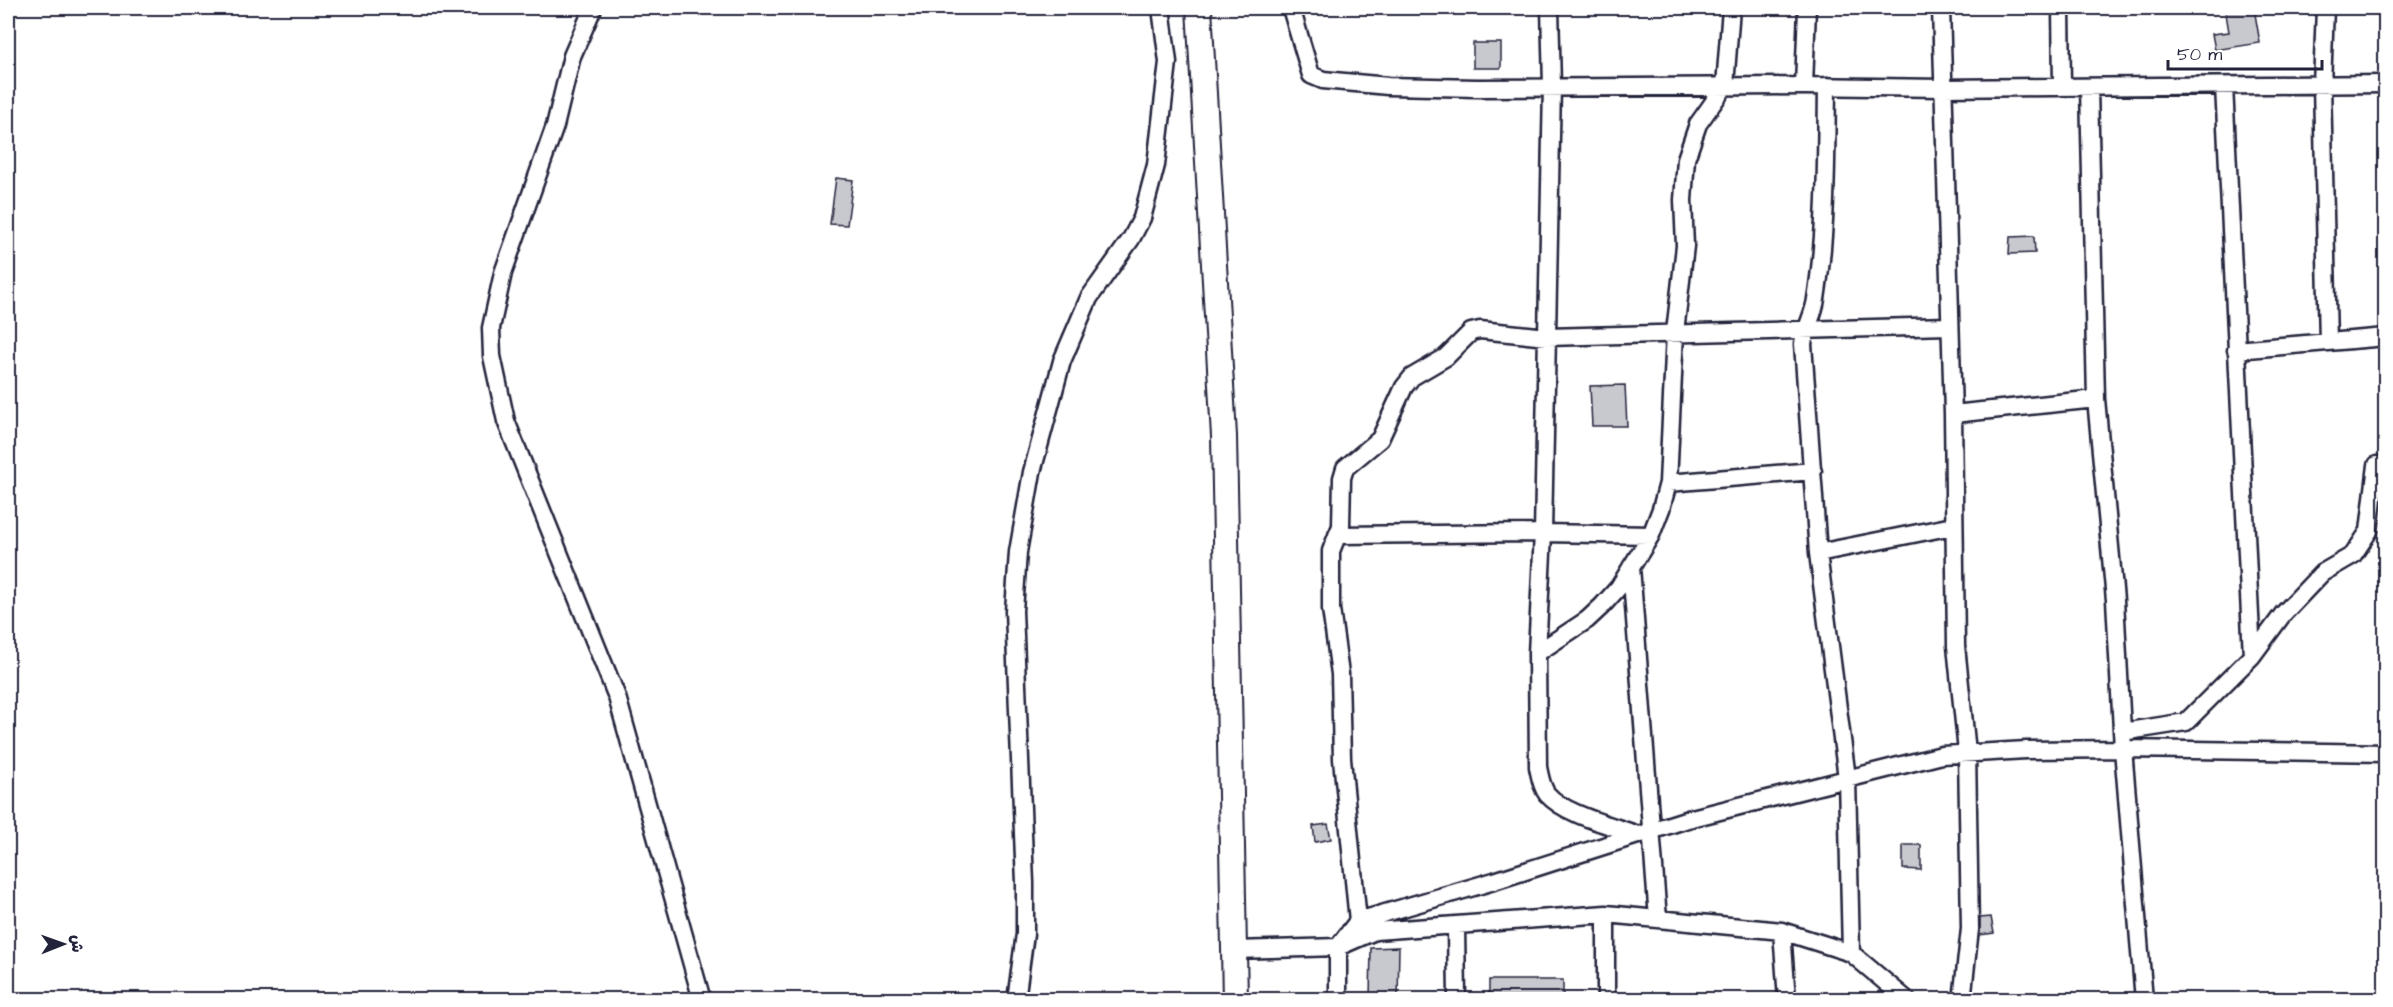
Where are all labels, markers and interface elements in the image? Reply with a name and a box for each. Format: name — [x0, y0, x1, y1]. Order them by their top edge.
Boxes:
scale bar — [2168, 33, 2322, 71]
text: 50 m — [2177, 42, 2222, 67]
north arrow — [33, 914, 93, 974]
text: ش — [66, 935, 88, 953]

